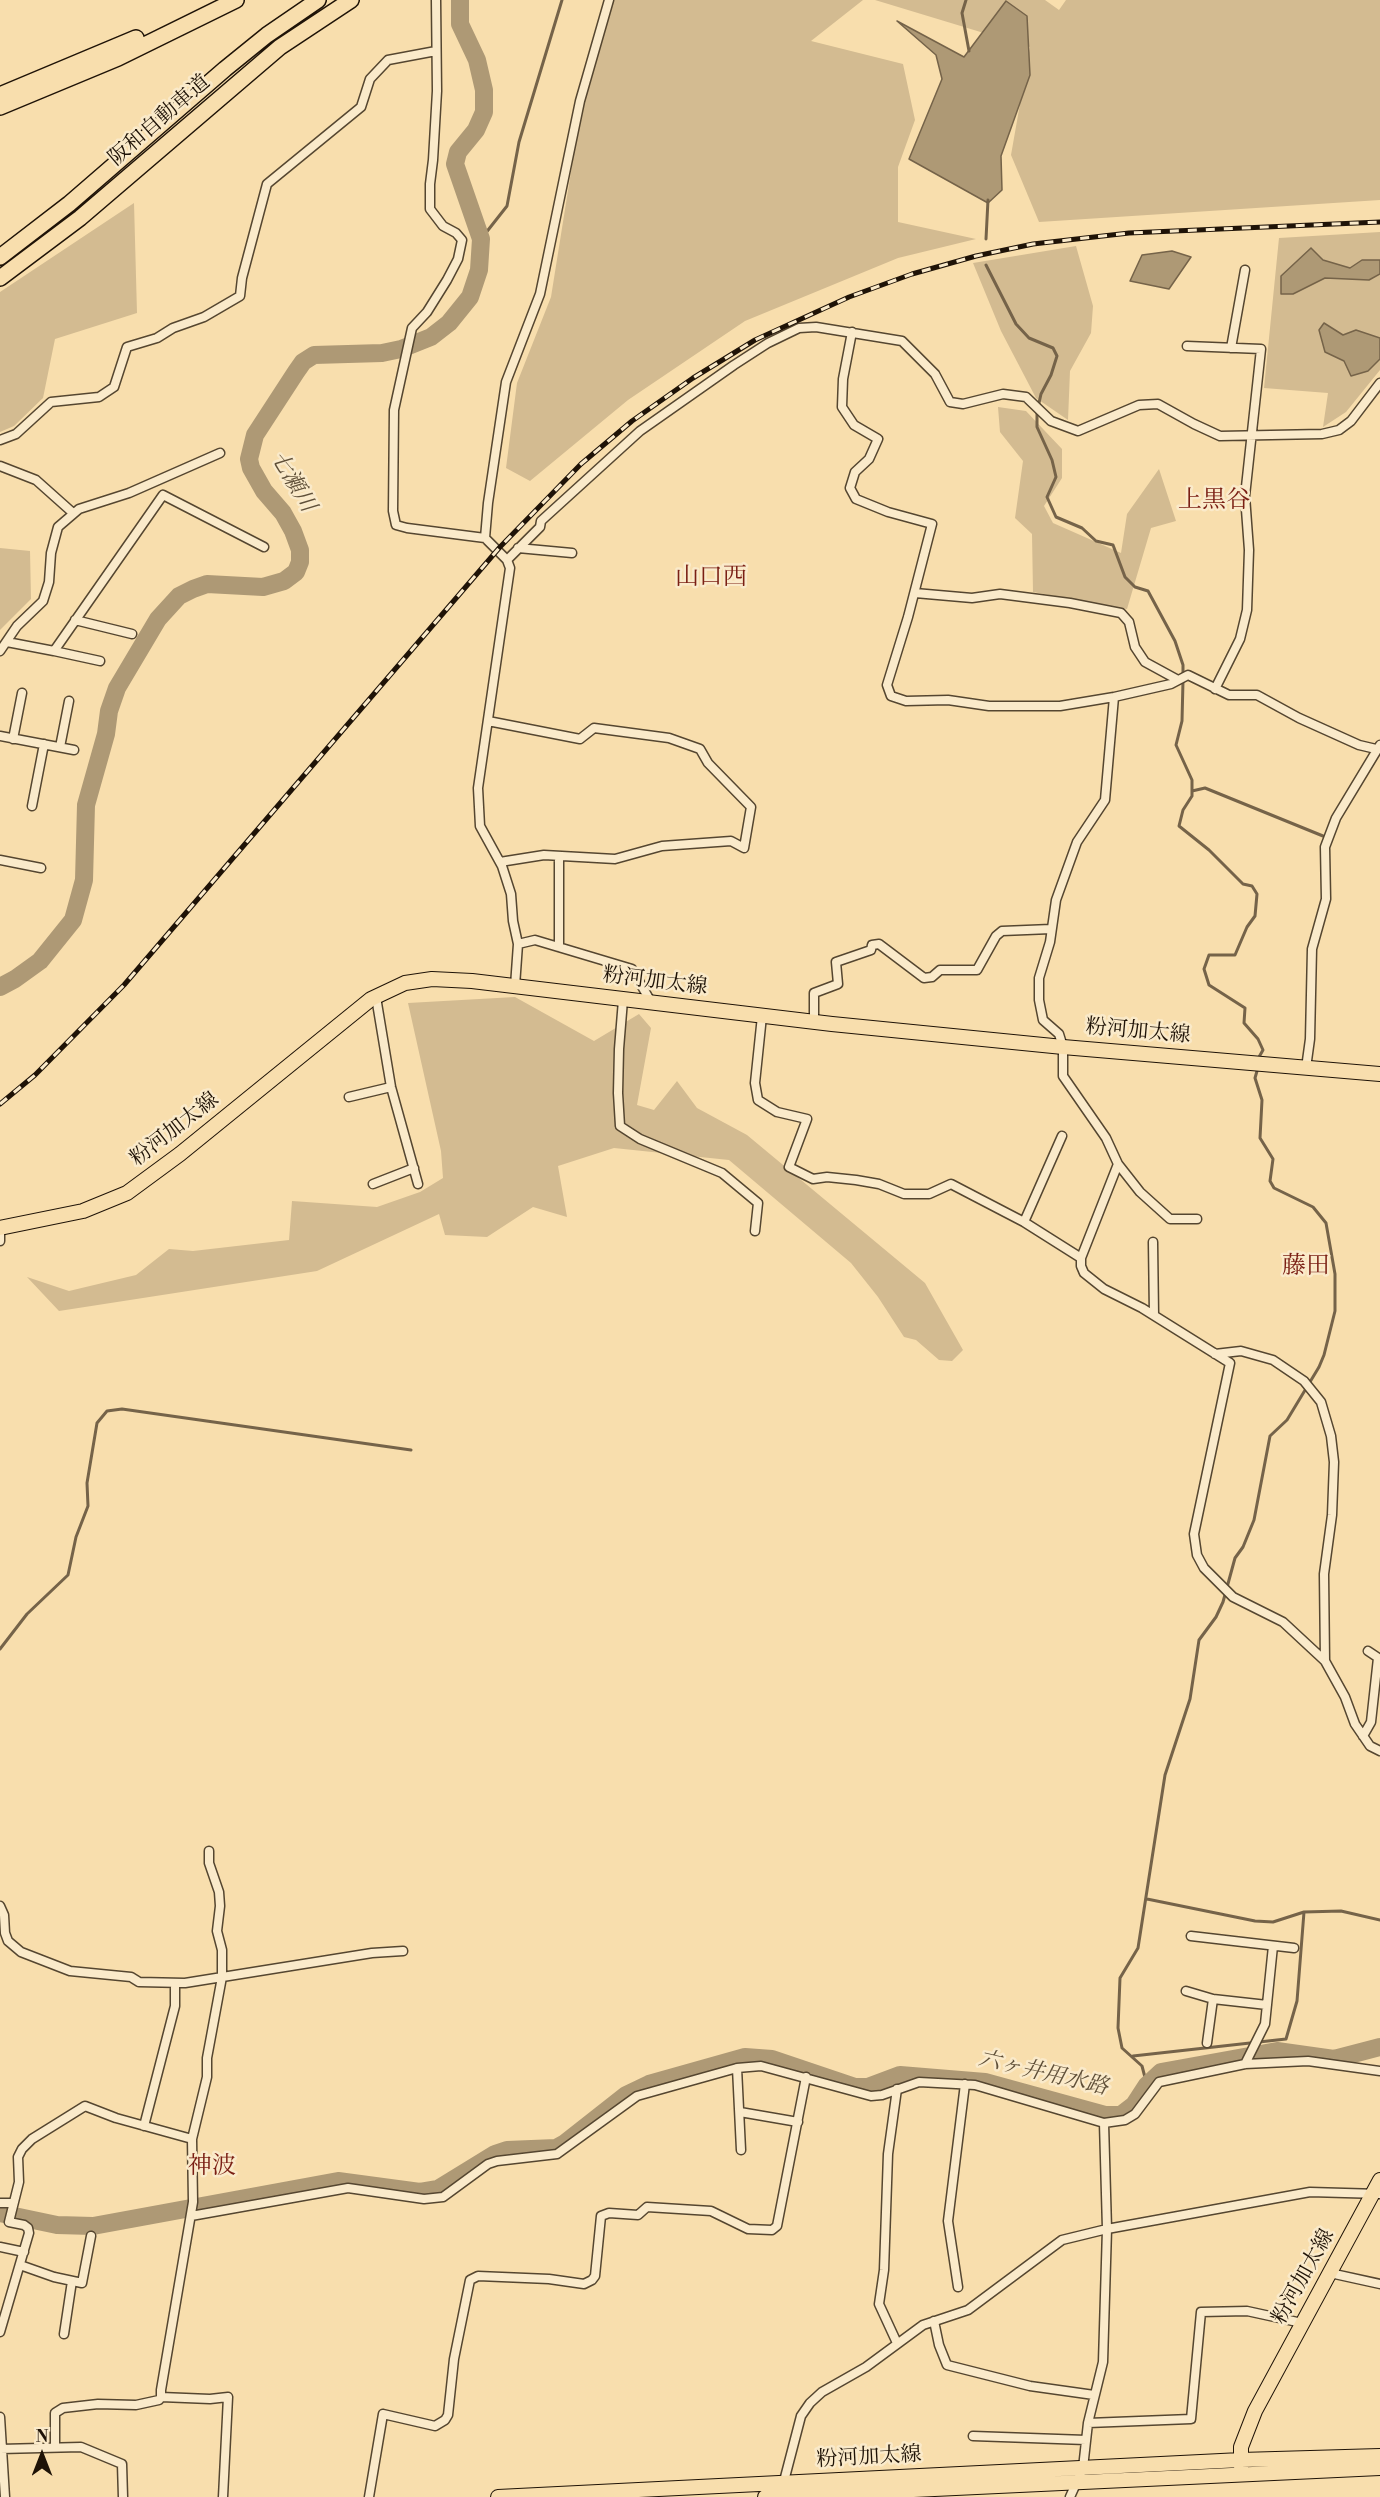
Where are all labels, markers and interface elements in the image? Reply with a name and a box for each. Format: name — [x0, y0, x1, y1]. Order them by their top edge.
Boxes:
street label: 阪和自動車道 — [104, 70, 216, 172]
water label: 七瀬川 — [264, 447, 320, 517]
district label: 上黒谷 — [1178, 487, 1250, 515]
district label: 山口西 — [675, 564, 747, 592]
street label: 粉河加太線 — [601, 963, 709, 1001]
street label: 粉河加太線 — [1085, 1015, 1191, 1049]
street label: 粉河加太線 — [126, 1088, 224, 1172]
district label: 藤田 — [1282, 1253, 1330, 1281]
water label: 六ヶ井用水路 — [976, 2046, 1110, 2102]
district label: 神波 — [188, 2153, 236, 2181]
street label: 粉河加太線 — [1268, 2225, 1340, 2329]
north arrow — [12, 2425, 72, 2485]
text: N — [36, 2427, 48, 2447]
street label: 粉河加太線 — [816, 2443, 922, 2473]

